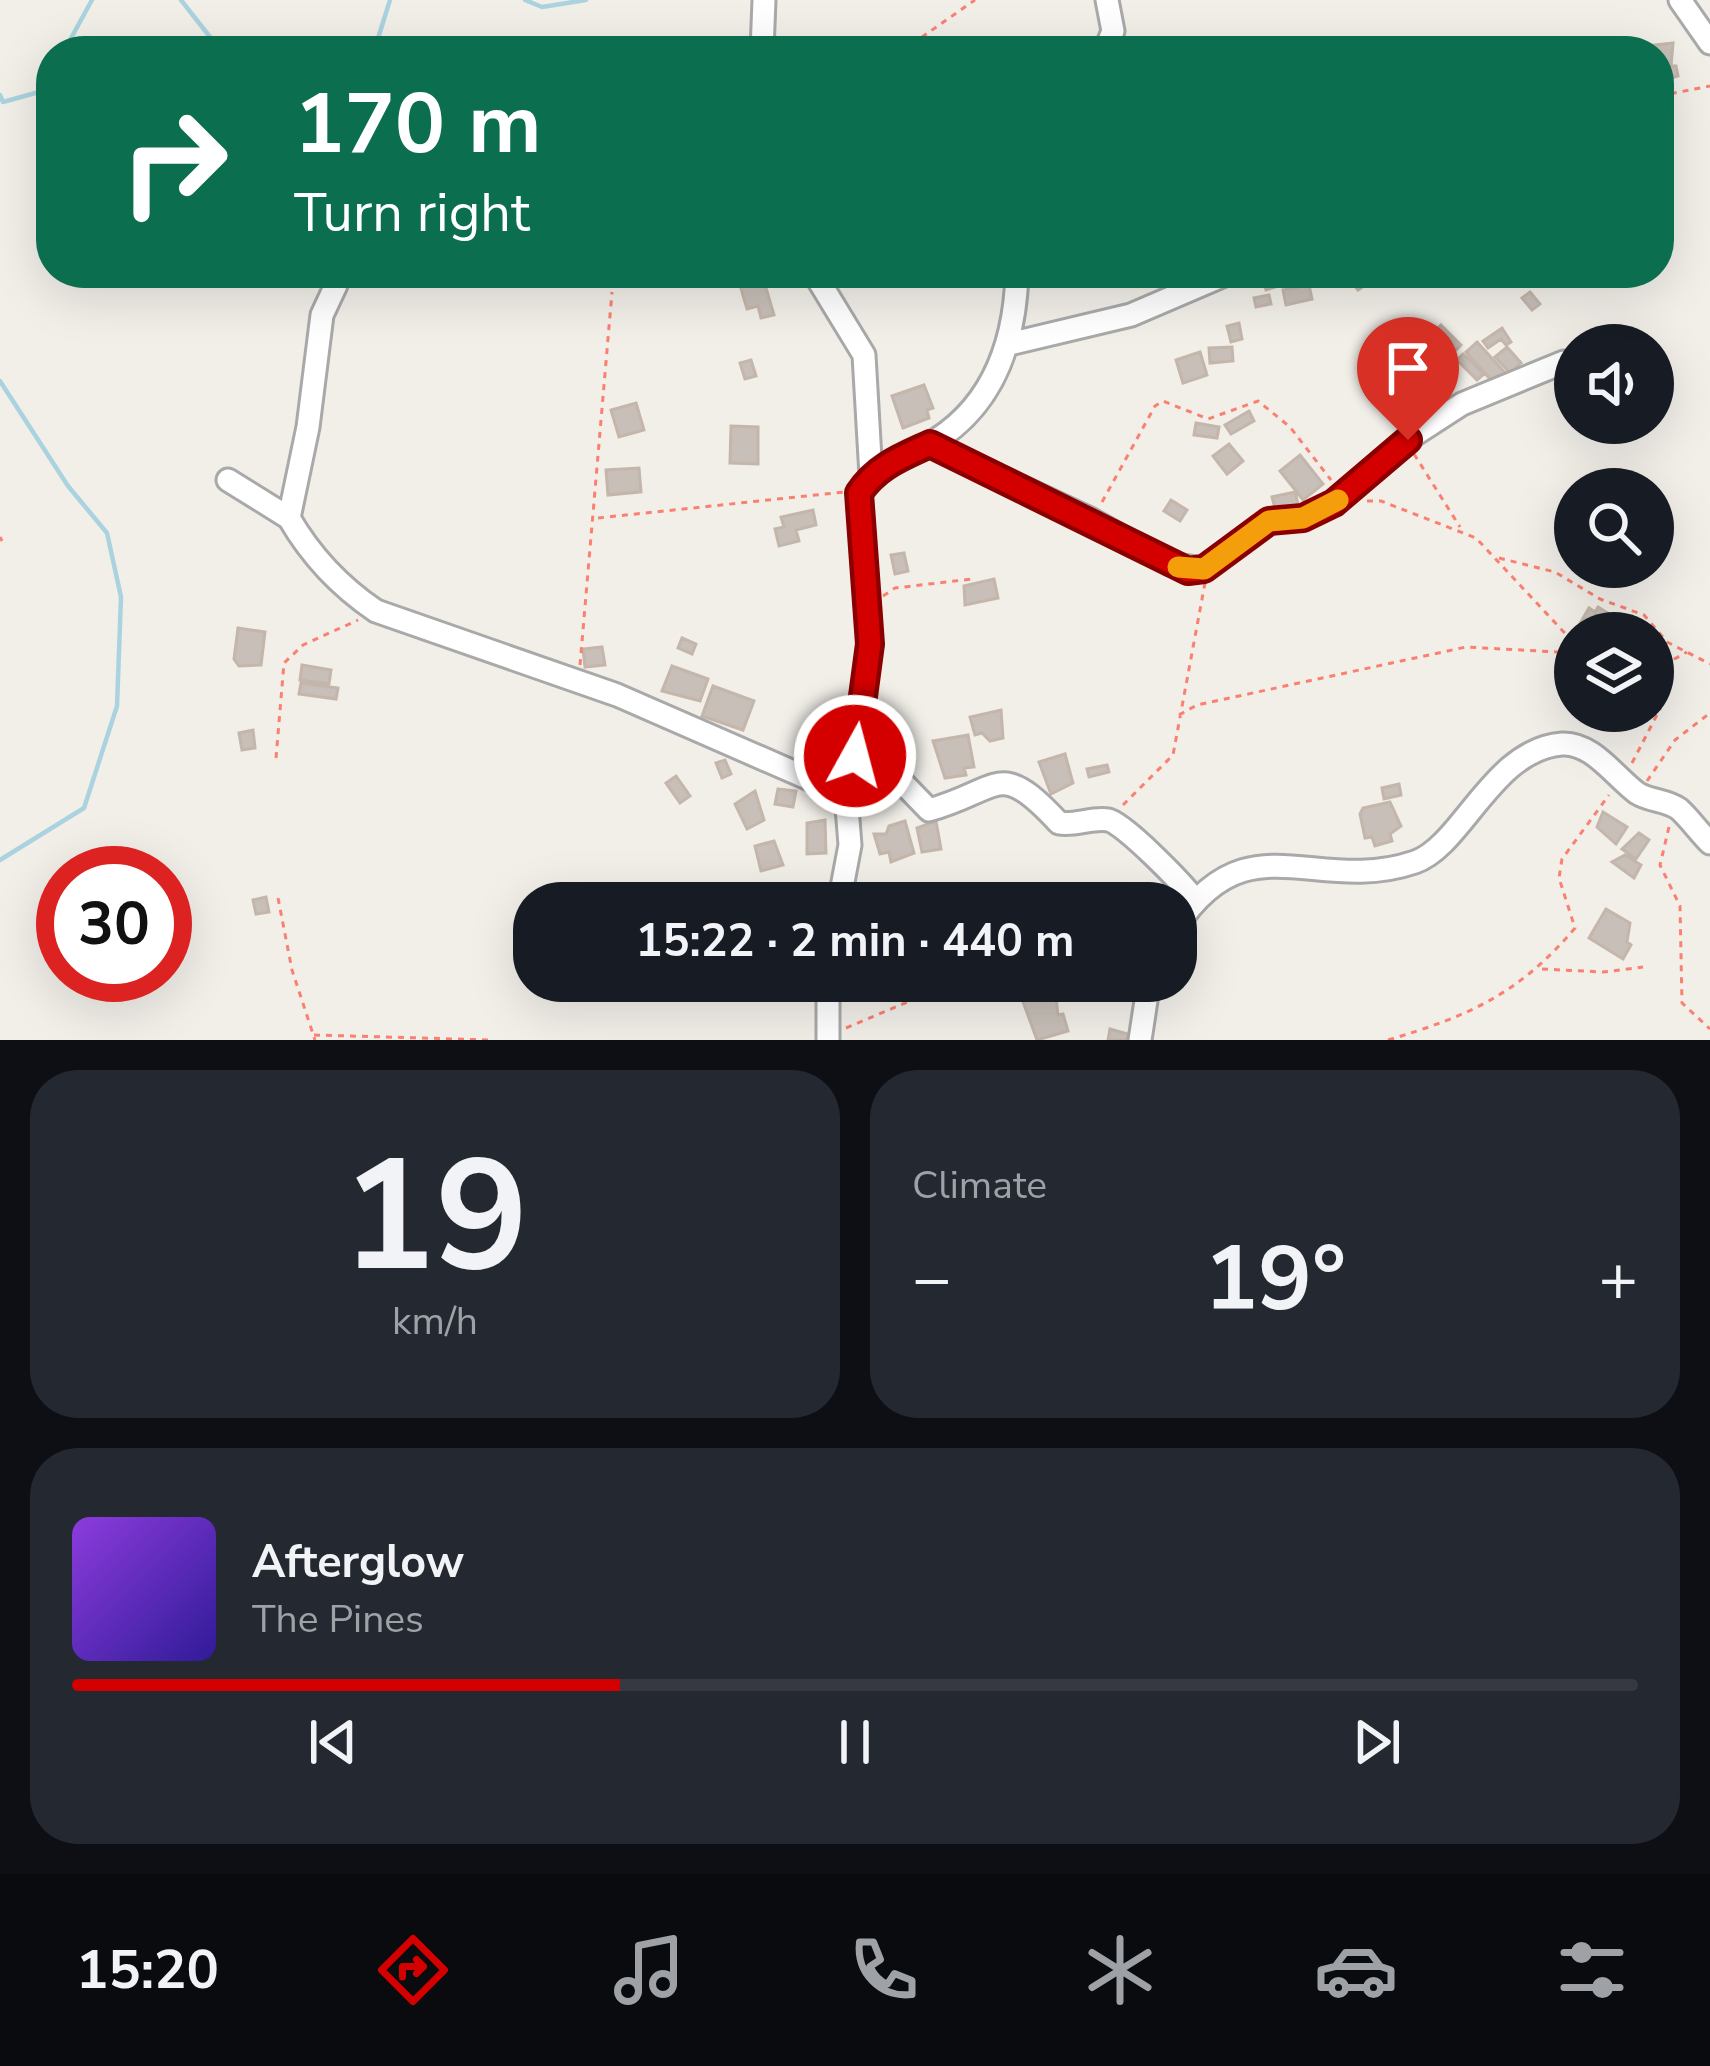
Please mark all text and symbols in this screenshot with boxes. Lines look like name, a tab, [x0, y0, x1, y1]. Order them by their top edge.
text: 170 m	[294, 67, 542, 182]
icon: right	[96, 84, 252, 240]
text: Turn right	[294, 176, 530, 250]
pin	[1357, 317, 1459, 440]
map controls	[1554, 324, 1674, 732]
button: sound	[1554, 324, 1674, 444]
icon: arrive	[1375, 335, 1441, 401]
button: search	[1554, 468, 1674, 588]
button: layers	[1554, 612, 1674, 732]
position arrow	[792, 693, 918, 819]
speed limit sign: 30	[36, 846, 192, 1002]
text: 15:22 · 2 min · 440 m	[635, 911, 1075, 972]
text: 19	[341, 1110, 529, 1323]
text: Climate	[912, 1159, 1047, 1212]
text: 19°	[1204, 1218, 1346, 1341]
text: −	[912, 1234, 952, 1324]
text: +	[1598, 1234, 1638, 1324]
text: km/h	[392, 1295, 478, 1348]
text: Afterglow	[252, 1532, 464, 1593]
text: The Pines	[252, 1593, 424, 1646]
icon: previous	[300, 1709, 366, 1775]
icon: pause	[822, 1709, 888, 1775]
icon: next	[1344, 1709, 1410, 1775]
icon: directions	[371, 1928, 455, 2012]
icon: music	[607, 1928, 691, 2012]
icon: phone	[842, 1928, 926, 2012]
icon: climate	[1078, 1928, 1162, 2012]
icon: car	[1314, 1928, 1398, 2012]
icon: filters	[1550, 1928, 1634, 2012]
text: 15:20	[76, 1933, 219, 2007]

